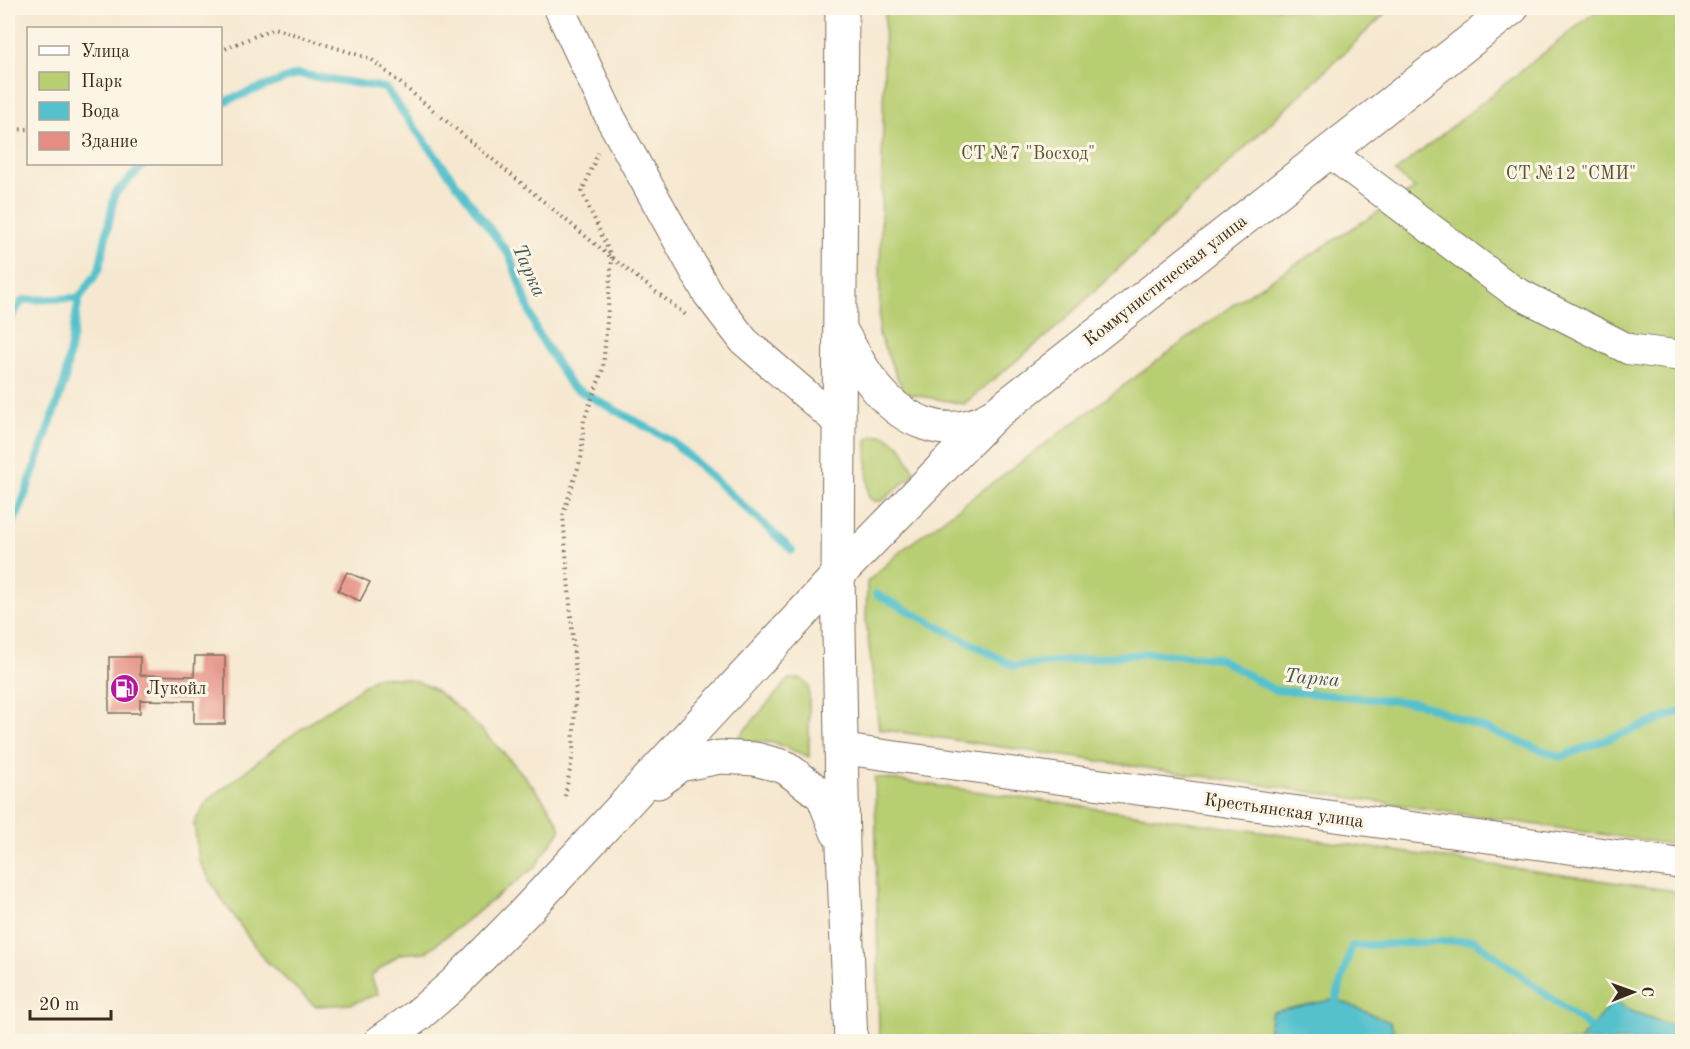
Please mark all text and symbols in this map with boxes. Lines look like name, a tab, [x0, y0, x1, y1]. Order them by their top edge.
legend	[27, 27, 222, 165]
text: Улица	[81, 43, 130, 61]
text: Парк	[81, 73, 122, 91]
text: Вода	[81, 103, 120, 121]
text: Здание	[81, 133, 138, 151]
park label: СТ №7 "Восход"	[961, 145, 1095, 163]
park label: СТ №12 "СМИ"	[1506, 165, 1636, 183]
street label: Коммунистическая улица	[1081, 212, 1251, 350]
water label: Тарка	[508, 241, 549, 301]
water label: Тарка	[1283, 667, 1341, 691]
fuel station icon: Лукойл	[109, 672, 141, 704]
place label: Лукойл	[146, 680, 206, 698]
street label: Крестьянская улица	[1203, 791, 1365, 831]
north arrow	[1603, 962, 1663, 1022]
scale bar	[30, 983, 111, 1021]
text: С	[1638, 986, 1654, 997]
text: 20 m	[39, 996, 79, 1014]

